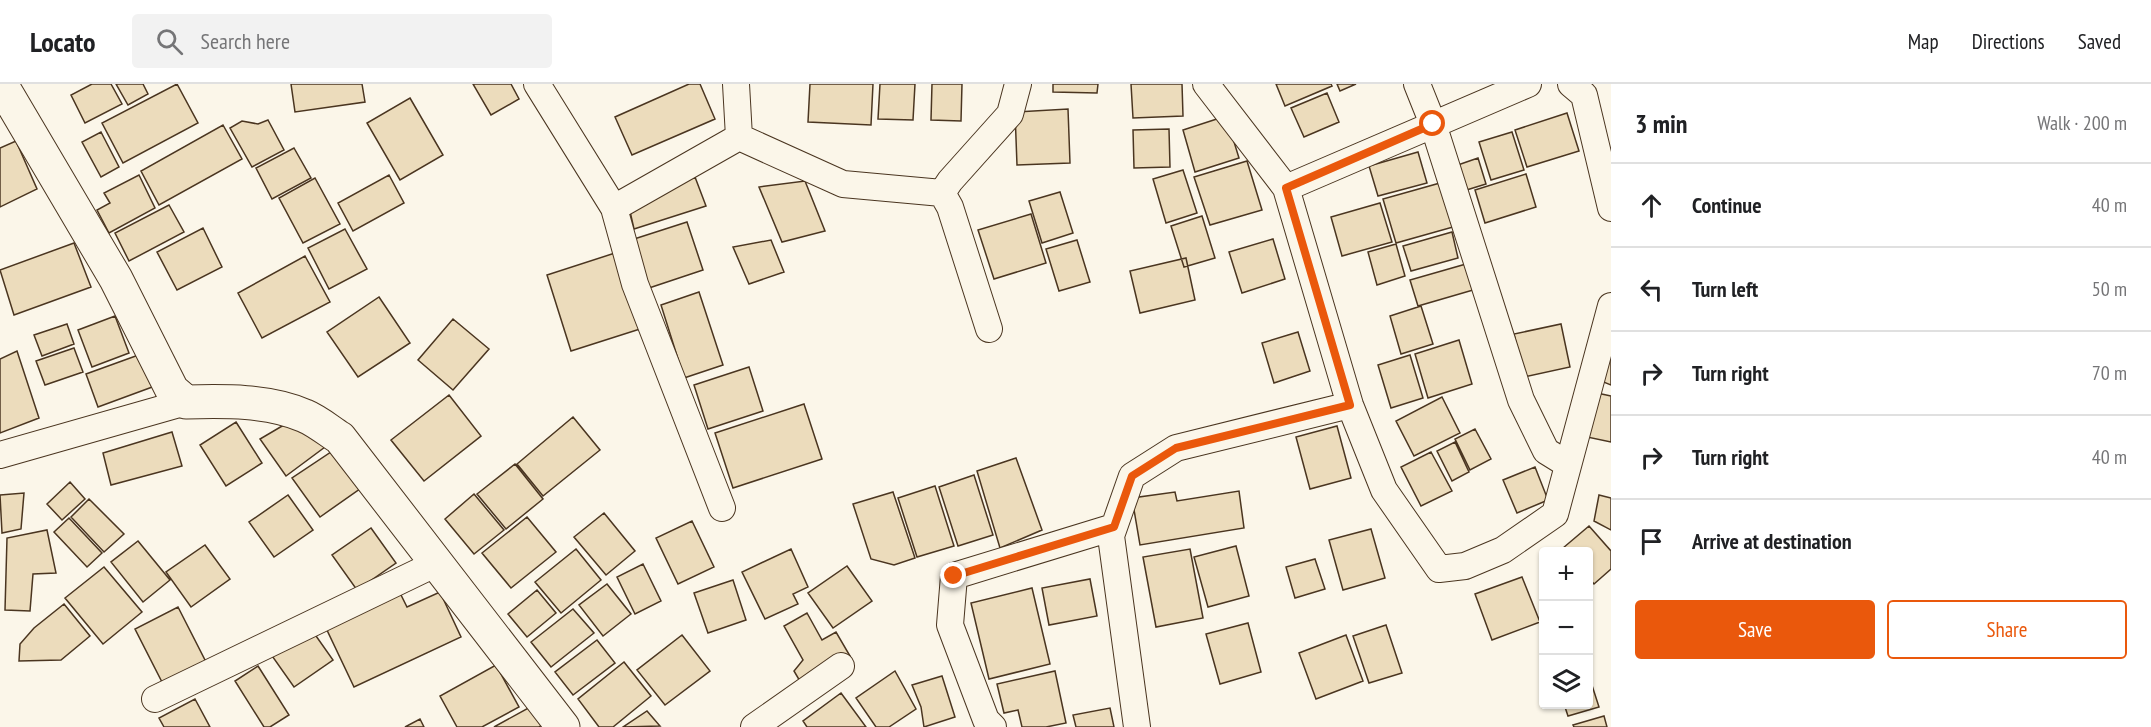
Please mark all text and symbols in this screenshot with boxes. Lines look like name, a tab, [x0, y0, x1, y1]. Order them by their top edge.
search box	[132, 14, 552, 68]
text: Locato	[30, 23, 96, 60]
icon: search	[153, 25, 186, 58]
text: Search here	[201, 27, 290, 55]
text: Map	[1908, 28, 1939, 55]
text: Directions	[1972, 28, 2045, 55]
text: Saved	[2078, 28, 2121, 55]
text: 3 min	[1635, 107, 1688, 140]
route start	[1419, 110, 1445, 136]
text: Walk · 200 m	[2037, 110, 2127, 136]
icon: ahead	[1635, 189, 1668, 222]
text: Continue	[1692, 191, 1762, 219]
text: 40 m	[2092, 192, 2127, 218]
icon: left	[1635, 273, 1668, 306]
text: Turn left	[1692, 275, 1758, 303]
text: 50 m	[2092, 276, 2127, 302]
icon: right	[1635, 357, 1668, 390]
text: Turn right	[1692, 359, 1769, 387]
text: 70 m	[2092, 360, 2127, 386]
icon: right	[1635, 441, 1668, 474]
text: Turn right	[1692, 443, 1769, 471]
text: 40 m	[2092, 444, 2127, 470]
icon: arrive	[1635, 525, 1668, 558]
text: Arrive at destination	[1692, 527, 1852, 555]
map controls	[1539, 547, 1593, 709]
button: +	[1539, 547, 1593, 601]
route end	[940, 562, 966, 588]
button: Save	[1635, 600, 1875, 659]
button: Share	[1887, 600, 2127, 659]
button: −	[1539, 601, 1593, 655]
button: layers	[1539, 655, 1593, 709]

